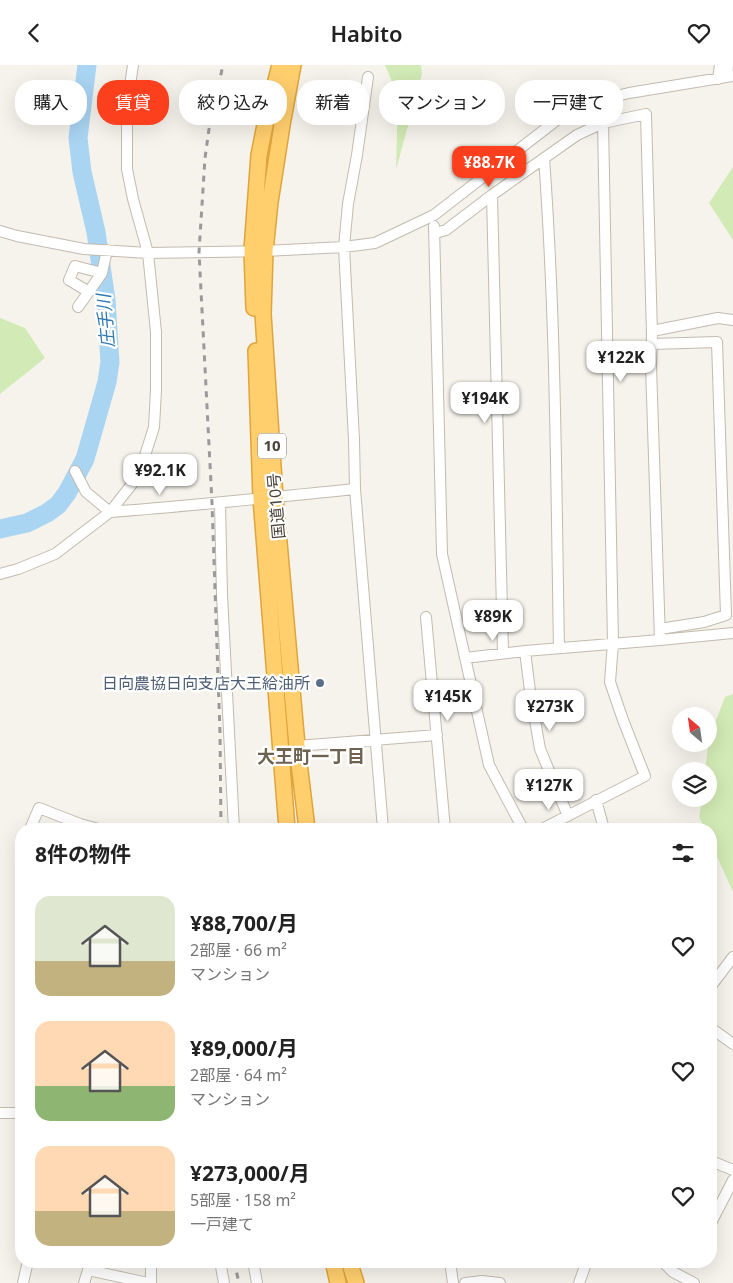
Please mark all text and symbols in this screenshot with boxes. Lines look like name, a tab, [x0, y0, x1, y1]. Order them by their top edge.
text: Habito	[330, 18, 403, 48]
icon: back	[20, 19, 48, 47]
icon: heart	[685, 19, 713, 47]
chip: 購入	[15, 80, 87, 125]
chip: 賃貸	[97, 80, 169, 125]
chip: 絞り込み	[179, 80, 287, 125]
chip: 新着	[297, 80, 369, 125]
chip: マンション	[379, 80, 505, 125]
chip: 一戸建て	[515, 80, 623, 125]
pin: ¥88.7K	[448, 145, 530, 188]
text: ¥88.7K	[463, 151, 515, 173]
water label: 庄手川	[91, 291, 119, 349]
pin: ¥122K	[586, 341, 656, 383]
text: ¥122K	[597, 346, 645, 368]
pin: ¥194K	[450, 381, 520, 424]
text: ¥194K	[461, 387, 509, 409]
road number: 10	[258, 433, 286, 459]
pin: ¥92.1K	[119, 453, 201, 496]
text: ¥92.1K	[134, 459, 186, 481]
street label: 国道10号	[262, 472, 290, 540]
pin: ¥89K	[463, 599, 523, 642]
text: ¥89K	[474, 605, 512, 627]
place label: 日向農協日向支店大王給油所	[102, 672, 310, 694]
marker: 日向農協日向支店大王給油所	[314, 677, 326, 689]
pin: ¥145K	[413, 679, 483, 722]
text: ¥145K	[424, 685, 472, 707]
pin: ¥273K	[515, 689, 585, 732]
text: ¥273K	[526, 695, 574, 717]
north arrow	[672, 707, 718, 753]
map controls	[672, 707, 717, 807]
district label: 大王町一丁目	[257, 744, 365, 768]
button: layers	[672, 762, 717, 807]
pin: ¥127K	[514, 769, 584, 811]
text: ¥127K	[525, 774, 573, 796]
icon: filters	[669, 839, 697, 867]
text: 8件の物件	[35, 840, 131, 868]
text: ¥88,700/月	[190, 909, 298, 937]
icon: home	[75, 916, 135, 976]
icon: heart	[669, 932, 697, 960]
text: 2部屋 · 66 m²	[190, 939, 287, 961]
text: マンション	[190, 963, 270, 985]
text: ¥89,000/月	[190, 1034, 298, 1062]
icon: home	[75, 1041, 135, 1101]
icon: heart	[669, 1057, 697, 1085]
text: 2部屋 · 64 m²	[190, 1064, 287, 1086]
text: マンション	[190, 1088, 270, 1110]
text: ¥273,000/月	[190, 1159, 310, 1187]
icon: home	[75, 1166, 135, 1226]
icon: heart	[669, 1182, 697, 1210]
text: 5部屋 · 158 m²	[190, 1189, 296, 1211]
text: 一戸建て	[190, 1213, 254, 1235]

